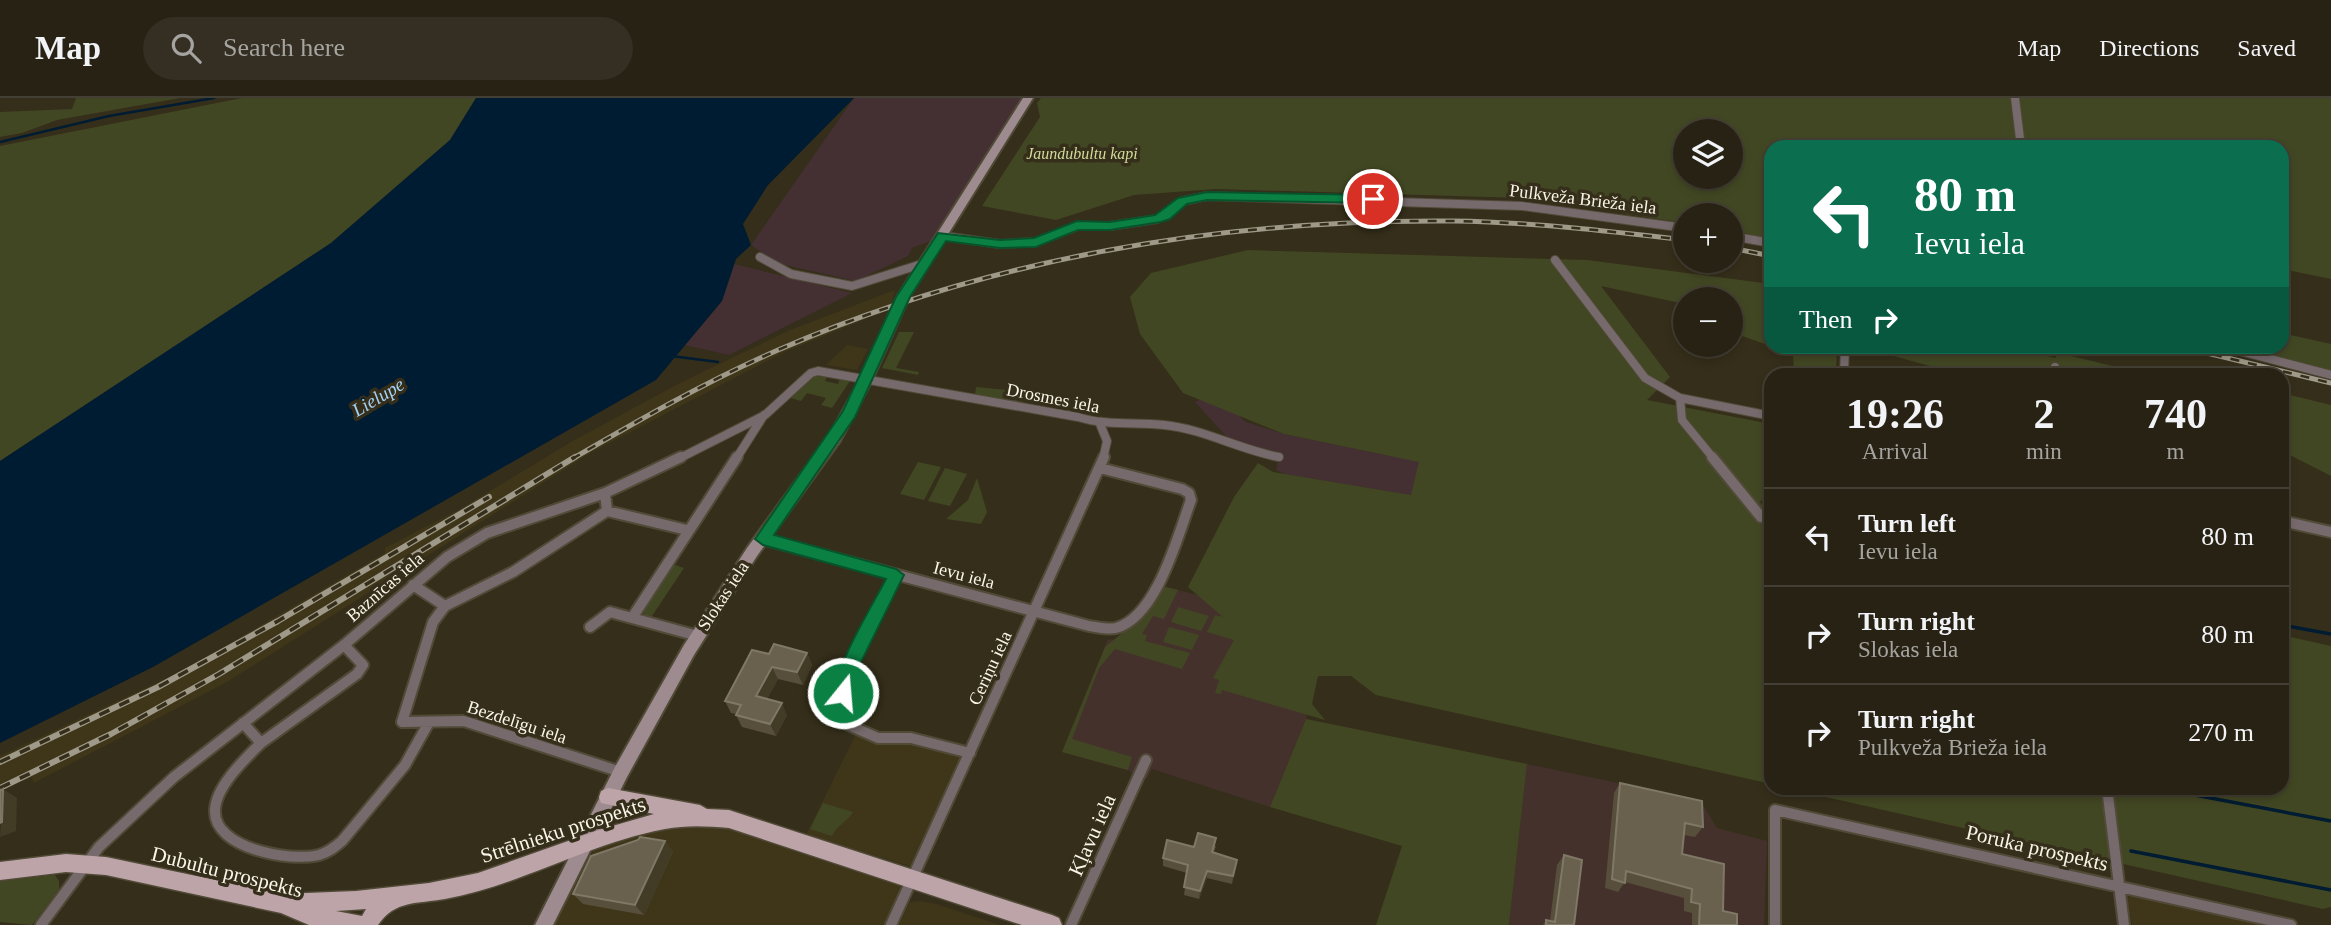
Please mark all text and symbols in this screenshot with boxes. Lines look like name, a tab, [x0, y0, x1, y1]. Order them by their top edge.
search box	[143, 17, 633, 80]
icon: search	[167, 29, 205, 67]
text: Map	[35, 30, 101, 66]
text: Search here	[223, 33, 345, 62]
text: Map	[2017, 35, 2061, 61]
text: Directions	[2099, 35, 2199, 61]
text: Saved	[2237, 35, 2296, 61]
map controls	[1673, 119, 1743, 357]
button: layers	[1673, 119, 1743, 189]
park label: Jaundubultu kapi	[1026, 145, 1138, 163]
text: 80 m	[1914, 167, 2016, 222]
icon: left	[1799, 168, 1890, 259]
pin	[1343, 169, 1403, 229]
icon: arrive	[1354, 180, 1392, 218]
street label: Pulkveža Brieža iela	[1508, 180, 1658, 218]
button: +	[1673, 203, 1743, 273]
text: Ievu iela	[1914, 225, 2025, 261]
button: −	[1673, 287, 1743, 357]
icon: right	[1866, 301, 1904, 339]
text: Then	[1799, 305, 1852, 334]
water label: Lielupe	[347, 373, 408, 421]
street label: Drosmes iela	[1005, 379, 1101, 417]
text: 19:26	[1846, 391, 1944, 437]
text: 2	[2033, 391, 2054, 437]
text: 740	[2144, 391, 2207, 437]
text: Arrival	[1862, 439, 1928, 464]
text: min	[2026, 439, 2062, 464]
text: m	[2166, 439, 2184, 464]
text: Turn left	[1858, 509, 1956, 538]
icon: left	[1799, 518, 1837, 556]
text: 80 m	[2201, 522, 2254, 551]
text: Ievu iela	[1858, 539, 1938, 564]
street label: Baznīcas iela	[342, 548, 428, 626]
street label: Ievu iela	[931, 557, 997, 593]
street label: Slokas iela	[693, 558, 753, 634]
text: Turn right	[1858, 607, 1975, 636]
icon: right	[1799, 616, 1837, 654]
text: 80 m	[2201, 620, 2254, 649]
street label: Ceriņu iela	[964, 628, 1016, 708]
text: Slokas iela	[1858, 637, 1958, 662]
position arrow	[806, 656, 880, 730]
street label: Bezdelīgu iela	[465, 697, 569, 747]
text: Turn right	[1858, 705, 1975, 734]
icon: right	[1799, 714, 1837, 752]
text: 270 m	[2188, 718, 2254, 747]
text: Pulkveža Brieža iela	[1858, 735, 2047, 760]
street label: Kļavu iela	[1063, 790, 1121, 880]
street label: Strēlnieku prospekts	[477, 792, 649, 868]
street label: Poruka prospekts	[1964, 820, 2110, 876]
street label: Dubultu prospekts	[149, 842, 305, 902]

